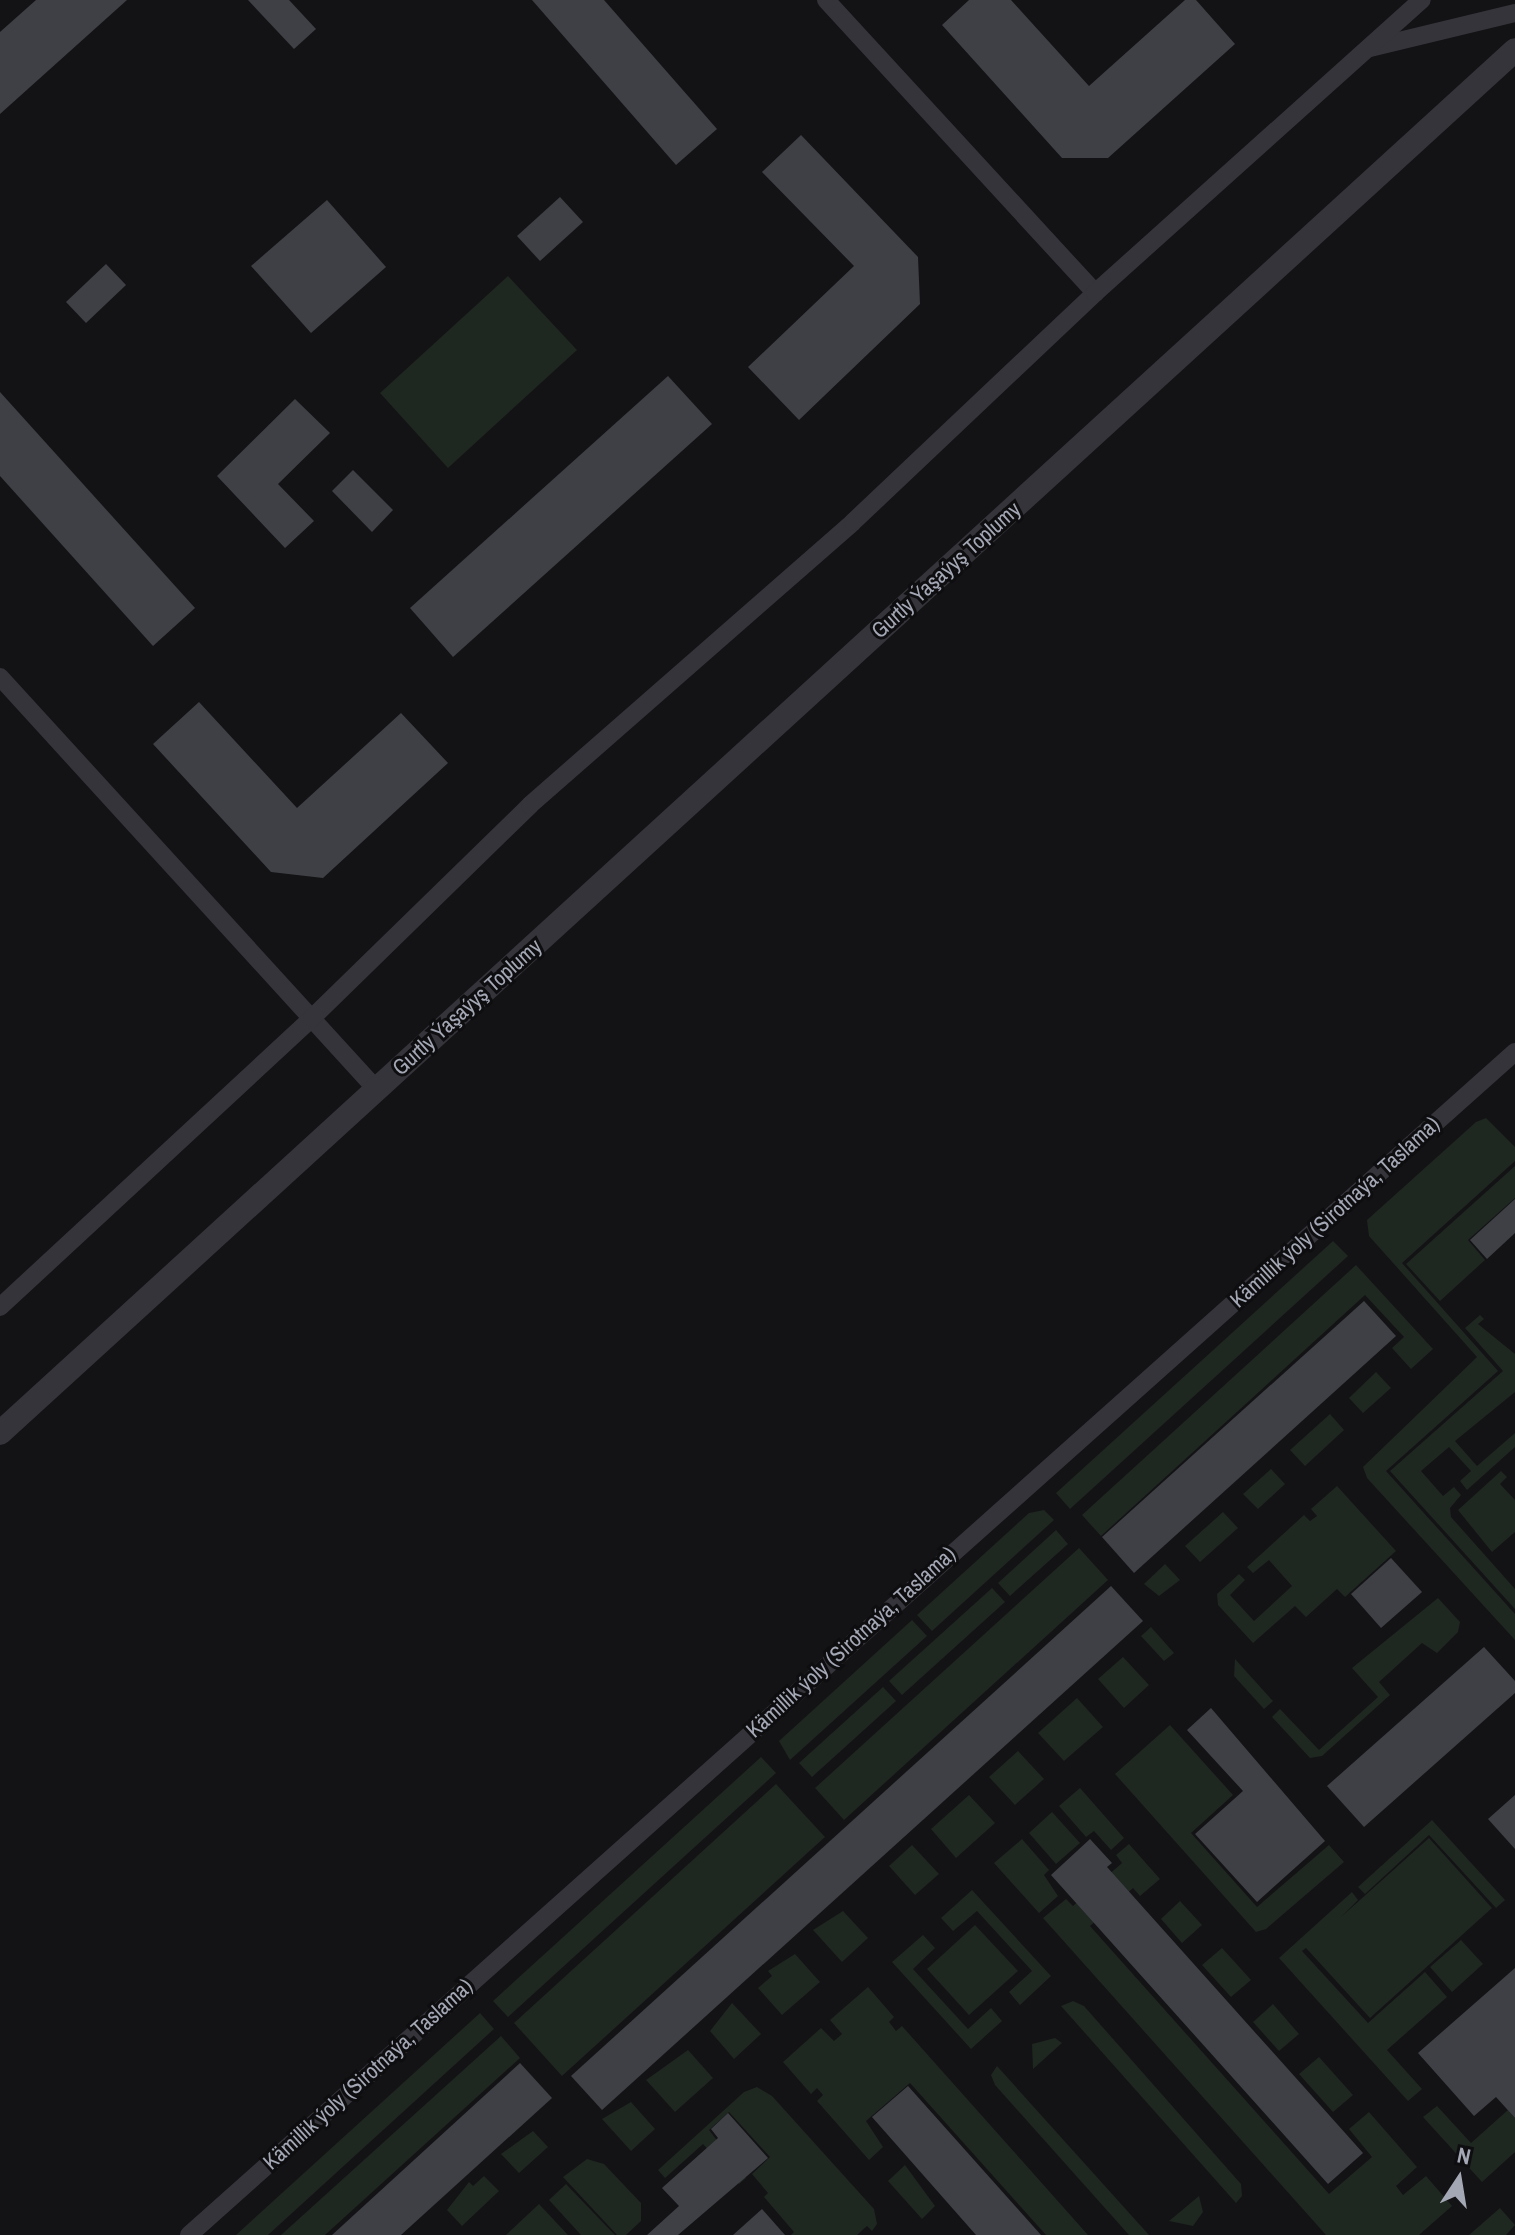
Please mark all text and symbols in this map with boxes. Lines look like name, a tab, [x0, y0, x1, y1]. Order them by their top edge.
street label: Gurtly Ýaşaýyş Toplumy	[866, 496, 1026, 644]
street label: Gurtly Ýaşaýyş Toplumy	[387, 933, 547, 1081]
street label: Kämillik ýoly (Sirotnaýa, Taslama)	[1225, 1111, 1445, 1313]
street label: Kämillik ýoly (Sirotnaýa, Taslama)	[741, 1541, 961, 1743]
street label: Kämillik ýoly (Sirotnaýa, Taslama)	[258, 1973, 478, 2175]
north arrow	[1419, 2139, 1499, 2219]
text: N	[1454, 2139, 1473, 2172]

